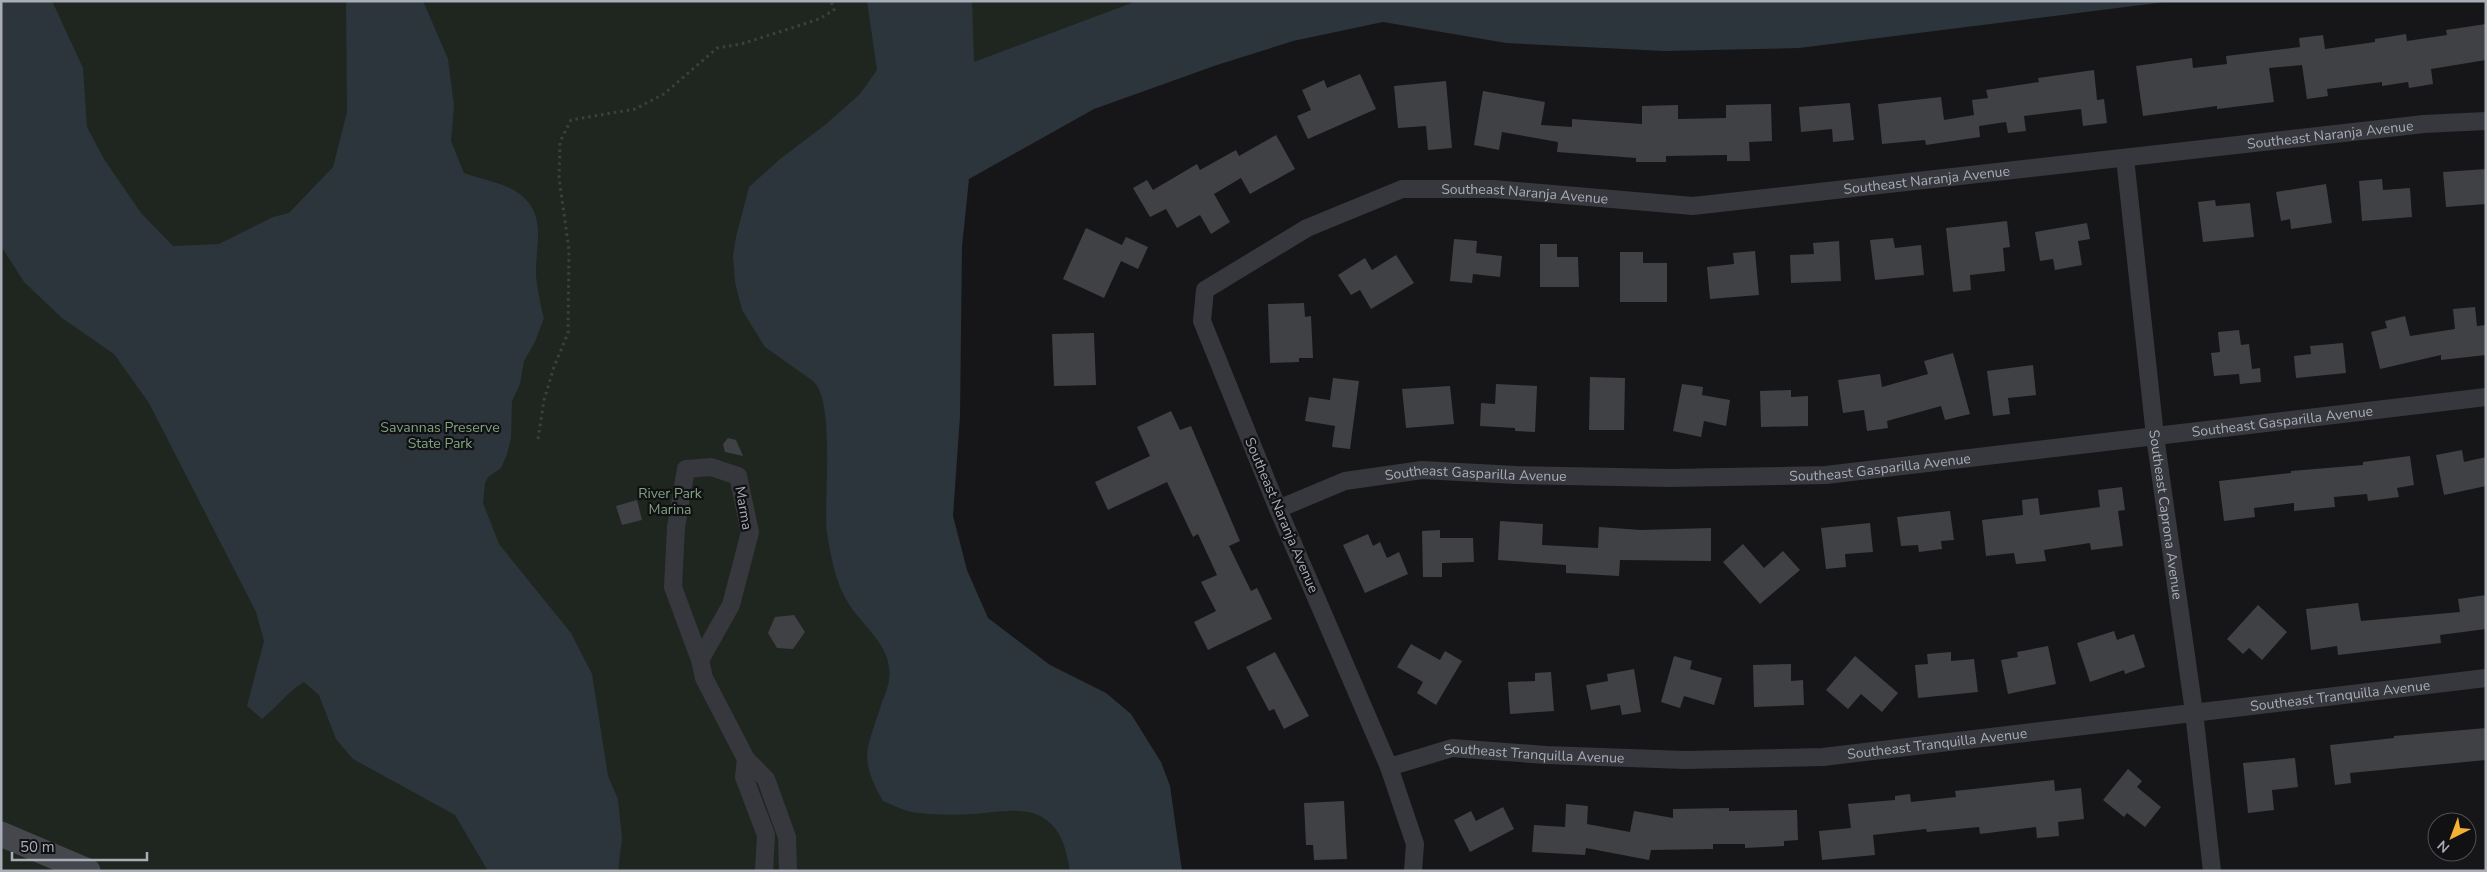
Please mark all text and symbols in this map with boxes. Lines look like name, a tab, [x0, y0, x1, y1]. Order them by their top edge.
street label: Southeast Naranja Avenue	[2246, 116, 2414, 154]
street label: Southeast Naranja Avenue	[1842, 162, 2011, 199]
street label: Southeast Naranja Avenue	[1441, 180, 1609, 209]
street label: Southeast Gasparilla Avenue	[2191, 401, 2374, 442]
park label: Savannas Preserve State Park	[380, 418, 500, 453]
street label: Southeast Caprona Avenue	[2144, 429, 2187, 601]
street label: Southeast Naranja Avenue	[1240, 435, 1323, 596]
street label: Southeast Gasparilla Avenue	[1789, 449, 1972, 486]
street label: Southeast Gasparilla Avenue	[1384, 461, 1567, 486]
park label: River Park Marina	[638, 484, 703, 519]
street label: Marma	[730, 485, 757, 531]
street label: Southeast Tranquilla Avenue	[2249, 676, 2431, 716]
street label: Southeast Tranquilla Avenue	[1846, 724, 2028, 764]
street label: Southeast Tranquilla Avenue	[1441, 739, 1625, 768]
north arrow	[2427, 812, 2477, 862]
scale bar	[12, 830, 148, 862]
text: N	[2433, 836, 2454, 857]
text: 50 m	[20, 837, 55, 857]

